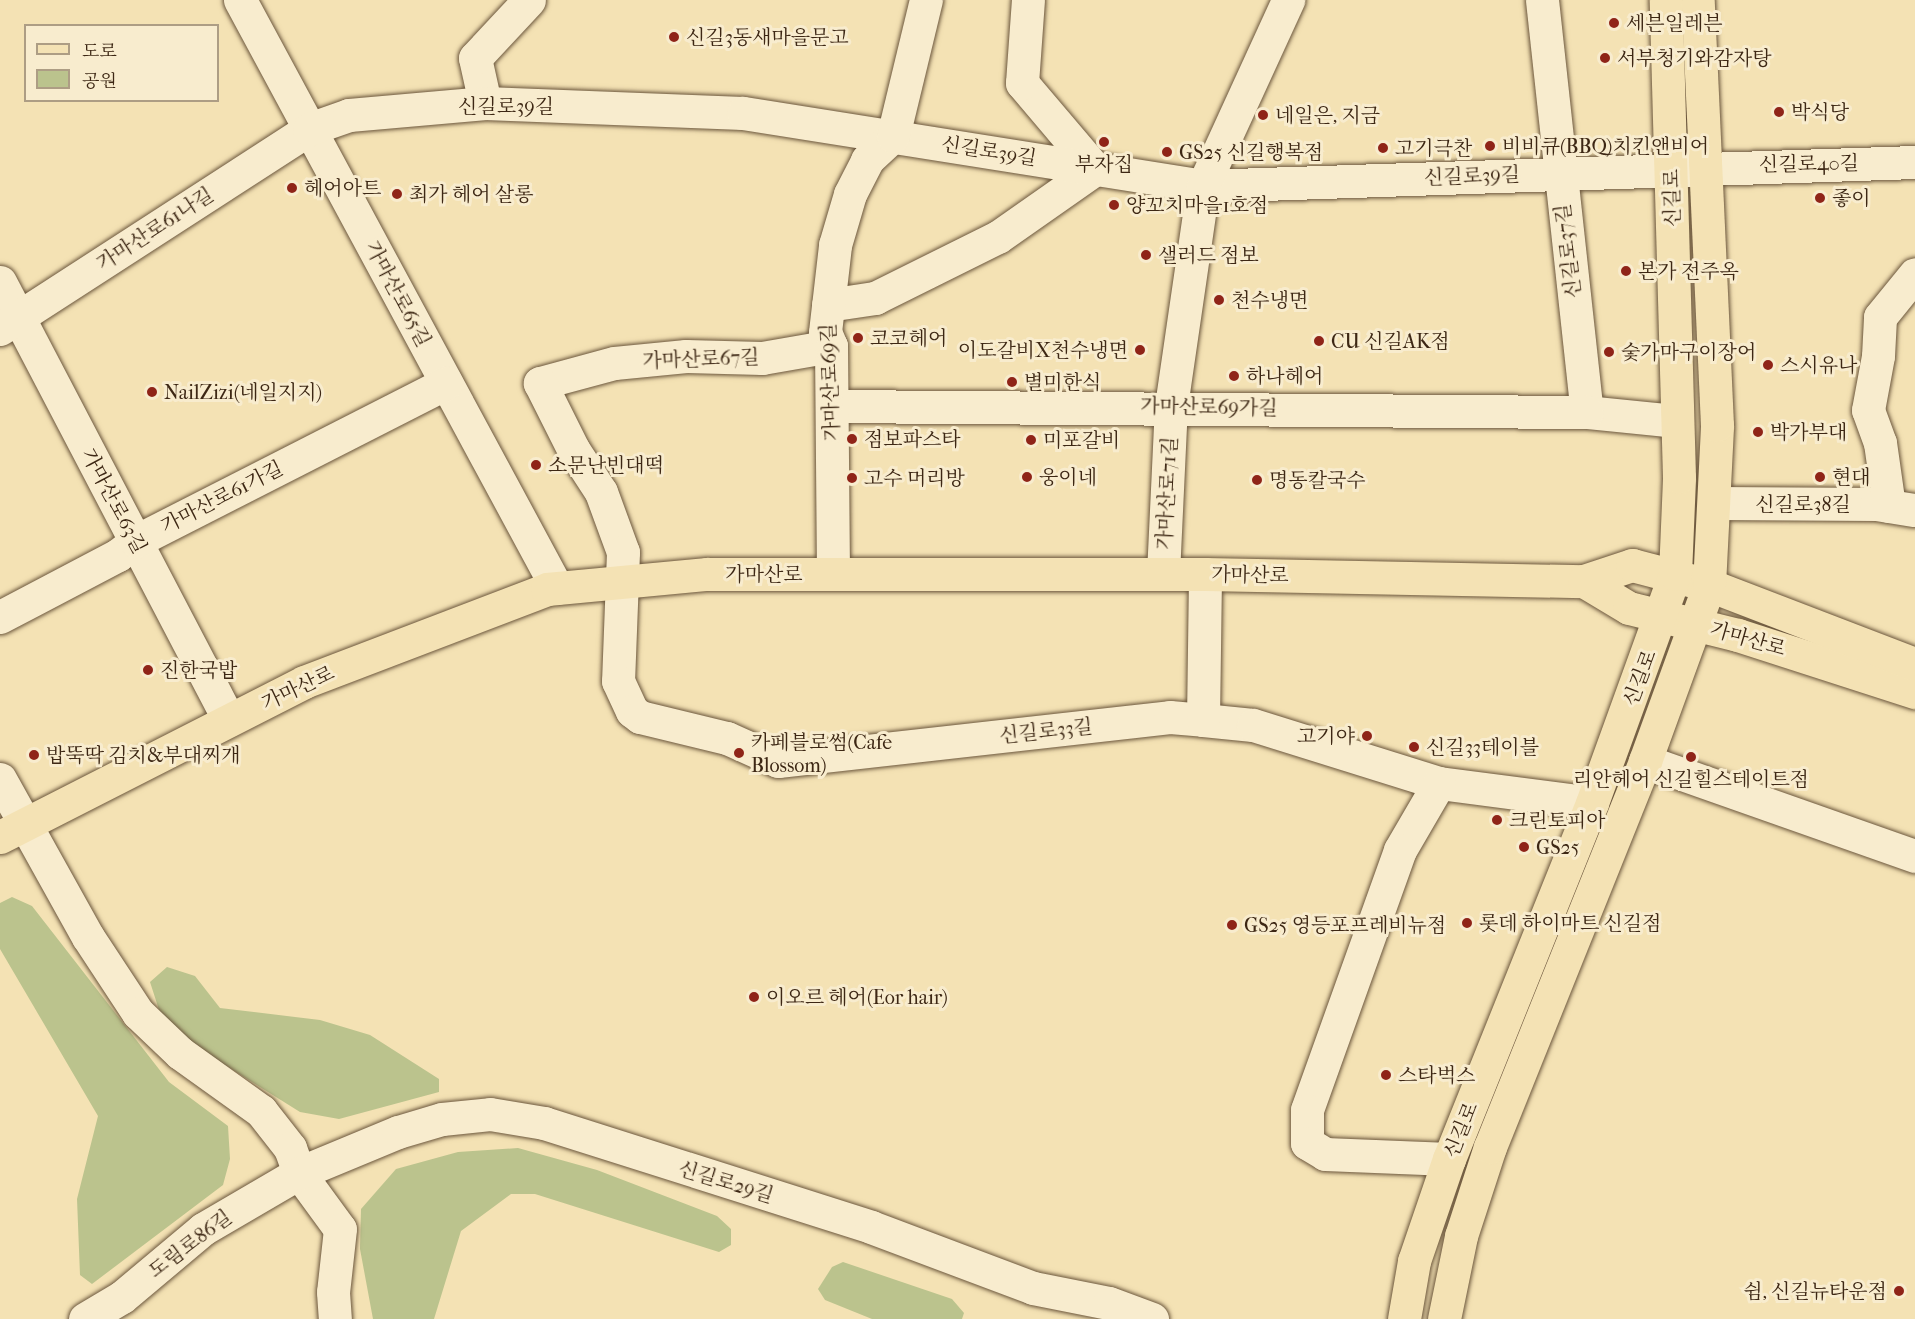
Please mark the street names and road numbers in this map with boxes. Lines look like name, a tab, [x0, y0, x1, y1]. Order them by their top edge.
street label: 신길로39길	[458, 94, 554, 118]
street label: 신길로39길	[940, 132, 1038, 170]
street label: 신길로40길	[1759, 151, 1859, 177]
street label: 신길로39길	[1424, 162, 1520, 190]
street label: 신길로	[1659, 169, 1685, 227]
street label: 가마산로61나길	[92, 183, 218, 275]
street label: 신길로37길	[1550, 202, 1586, 300]
street label: 가마산로65길	[360, 237, 436, 351]
street label: 가마산로69길	[816, 323, 844, 441]
street label: 가마산로67길	[642, 345, 760, 373]
street label: 가마산로69가길	[1140, 394, 1278, 420]
street label: 가마산로71길	[1152, 436, 1182, 550]
street label: 가마산로63길	[76, 444, 152, 558]
street label: 가마산로61가길	[157, 456, 287, 538]
street label: 신길로38길	[1755, 492, 1851, 516]
street label: 가마산로	[725, 562, 803, 586]
street label: 가마산로	[1211, 562, 1289, 588]
street label: 가마산로	[1708, 617, 1788, 661]
street label: 신길로	[1618, 647, 1662, 709]
street label: 가마산로	[258, 661, 338, 715]
street label: 신길로33길	[998, 714, 1094, 748]
street label: 신길로	[1439, 1099, 1483, 1161]
street label: 신길로29길	[676, 1156, 776, 1208]
street label: 도림로86길	[144, 1205, 236, 1283]

